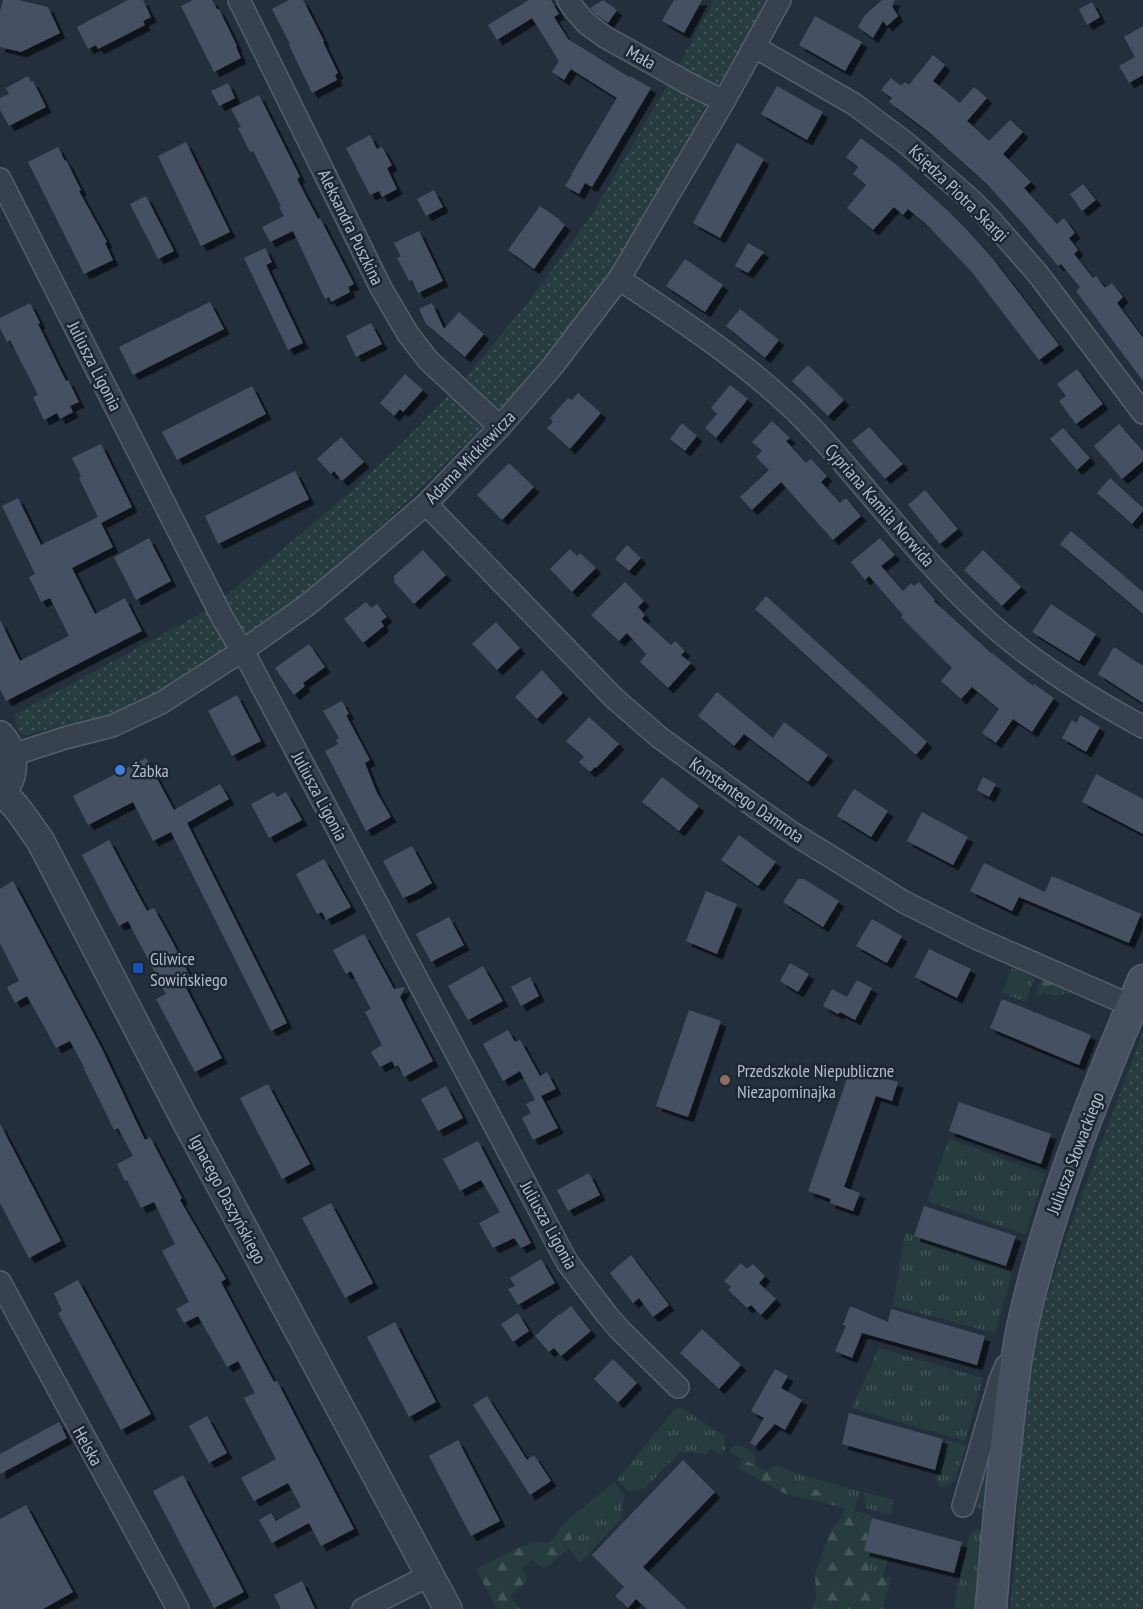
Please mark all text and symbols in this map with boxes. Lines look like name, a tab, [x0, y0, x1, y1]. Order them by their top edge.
street label: Mała	[622, 40, 660, 74]
street label: Księdza Piotra Skargi	[904, 139, 1014, 247]
street label: Aleksandra Puszkina	[313, 165, 389, 289]
street label: Juliusza Ligonia	[62, 316, 127, 415]
street label: Adama Mickiewicza	[420, 406, 520, 508]
street label: Cypriana Kamila Norwida	[820, 439, 940, 571]
street label: Juliusza Ligonia	[286, 747, 353, 844]
street label: Konstantego Damrota	[685, 752, 809, 848]
place label: Żabka	[132, 759, 169, 782]
marker: Żabka	[113, 763, 127, 777]
place label: Gliwice Sowińskiego	[150, 947, 228, 991]
marker: Gliwice Sowińskiego	[131, 961, 145, 975]
place label: Przedszkole Niepubliczne Niezapominajka	[737, 1059, 894, 1103]
marker: Przedszkole Niepubliczne Niezapominajka	[718, 1073, 732, 1087]
street label: Juliusza Słowackiego	[1041, 1088, 1109, 1218]
street label: Ignacego Daszyńskiego	[184, 1130, 272, 1268]
street label: Juliusza Ligonia	[515, 1176, 583, 1273]
street label: Helska	[68, 1422, 108, 1470]

